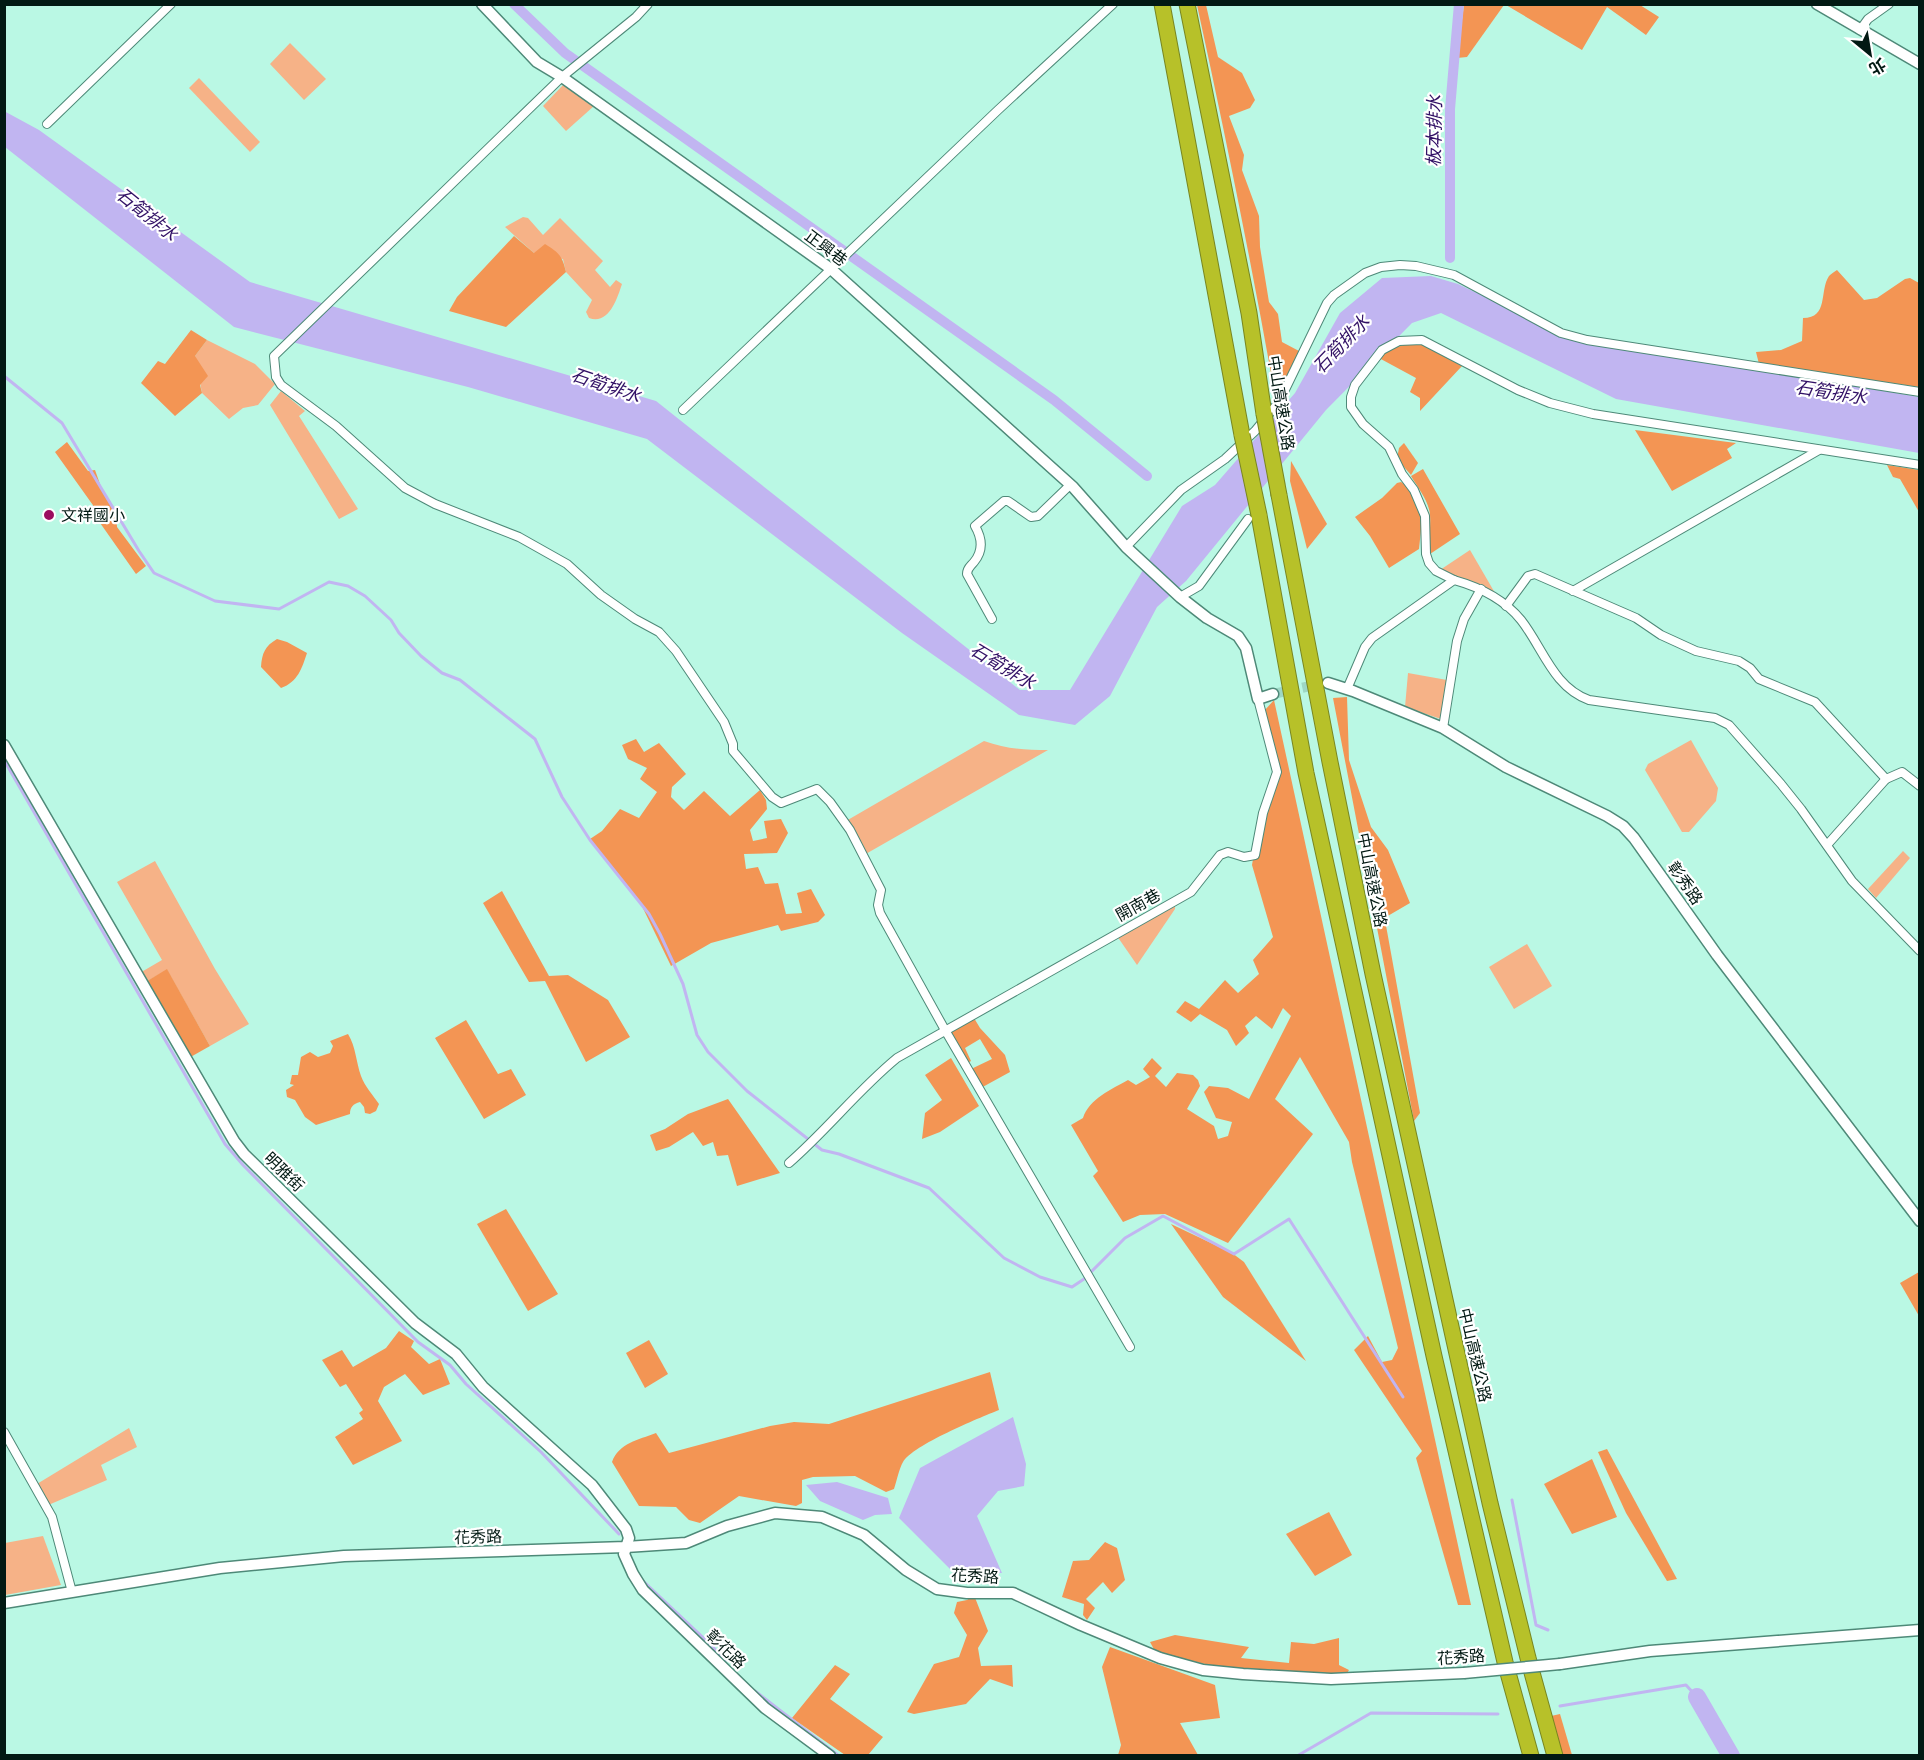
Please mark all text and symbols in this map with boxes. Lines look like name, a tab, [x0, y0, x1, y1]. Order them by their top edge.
north arrow	[1840, 24, 1900, 84]
text: 北	[1866, 54, 1889, 79]
water label: 板本排水	[1423, 94, 1445, 167]
water label: 石筍排水	[112, 183, 182, 245]
street label: 正興巷	[801, 226, 851, 270]
water label: 石筍排水	[1308, 310, 1374, 377]
street label: 中山高速公路	[1264, 354, 1298, 452]
water label: 石筍排水	[569, 363, 644, 407]
water label: 石筍排水	[1794, 376, 1869, 408]
place label: 文祥國小	[61, 506, 125, 525]
marker: 文祥國小	[42, 508, 56, 522]
water label: 石筍排水	[967, 638, 1040, 694]
street label: 中山高速公路	[1354, 831, 1390, 929]
street label: 彰秀路	[1663, 858, 1707, 908]
street label: 開南巷	[1112, 885, 1164, 925]
street label: 明雅街	[260, 1148, 308, 1196]
street label: 中山高速公路	[1455, 1306, 1495, 1404]
street label: 花秀路	[454, 1527, 502, 1547]
street label: 花秀路	[951, 1565, 999, 1587]
street label: 彰花路	[702, 1625, 750, 1673]
street label: 花秀路	[1436, 1646, 1486, 1668]

